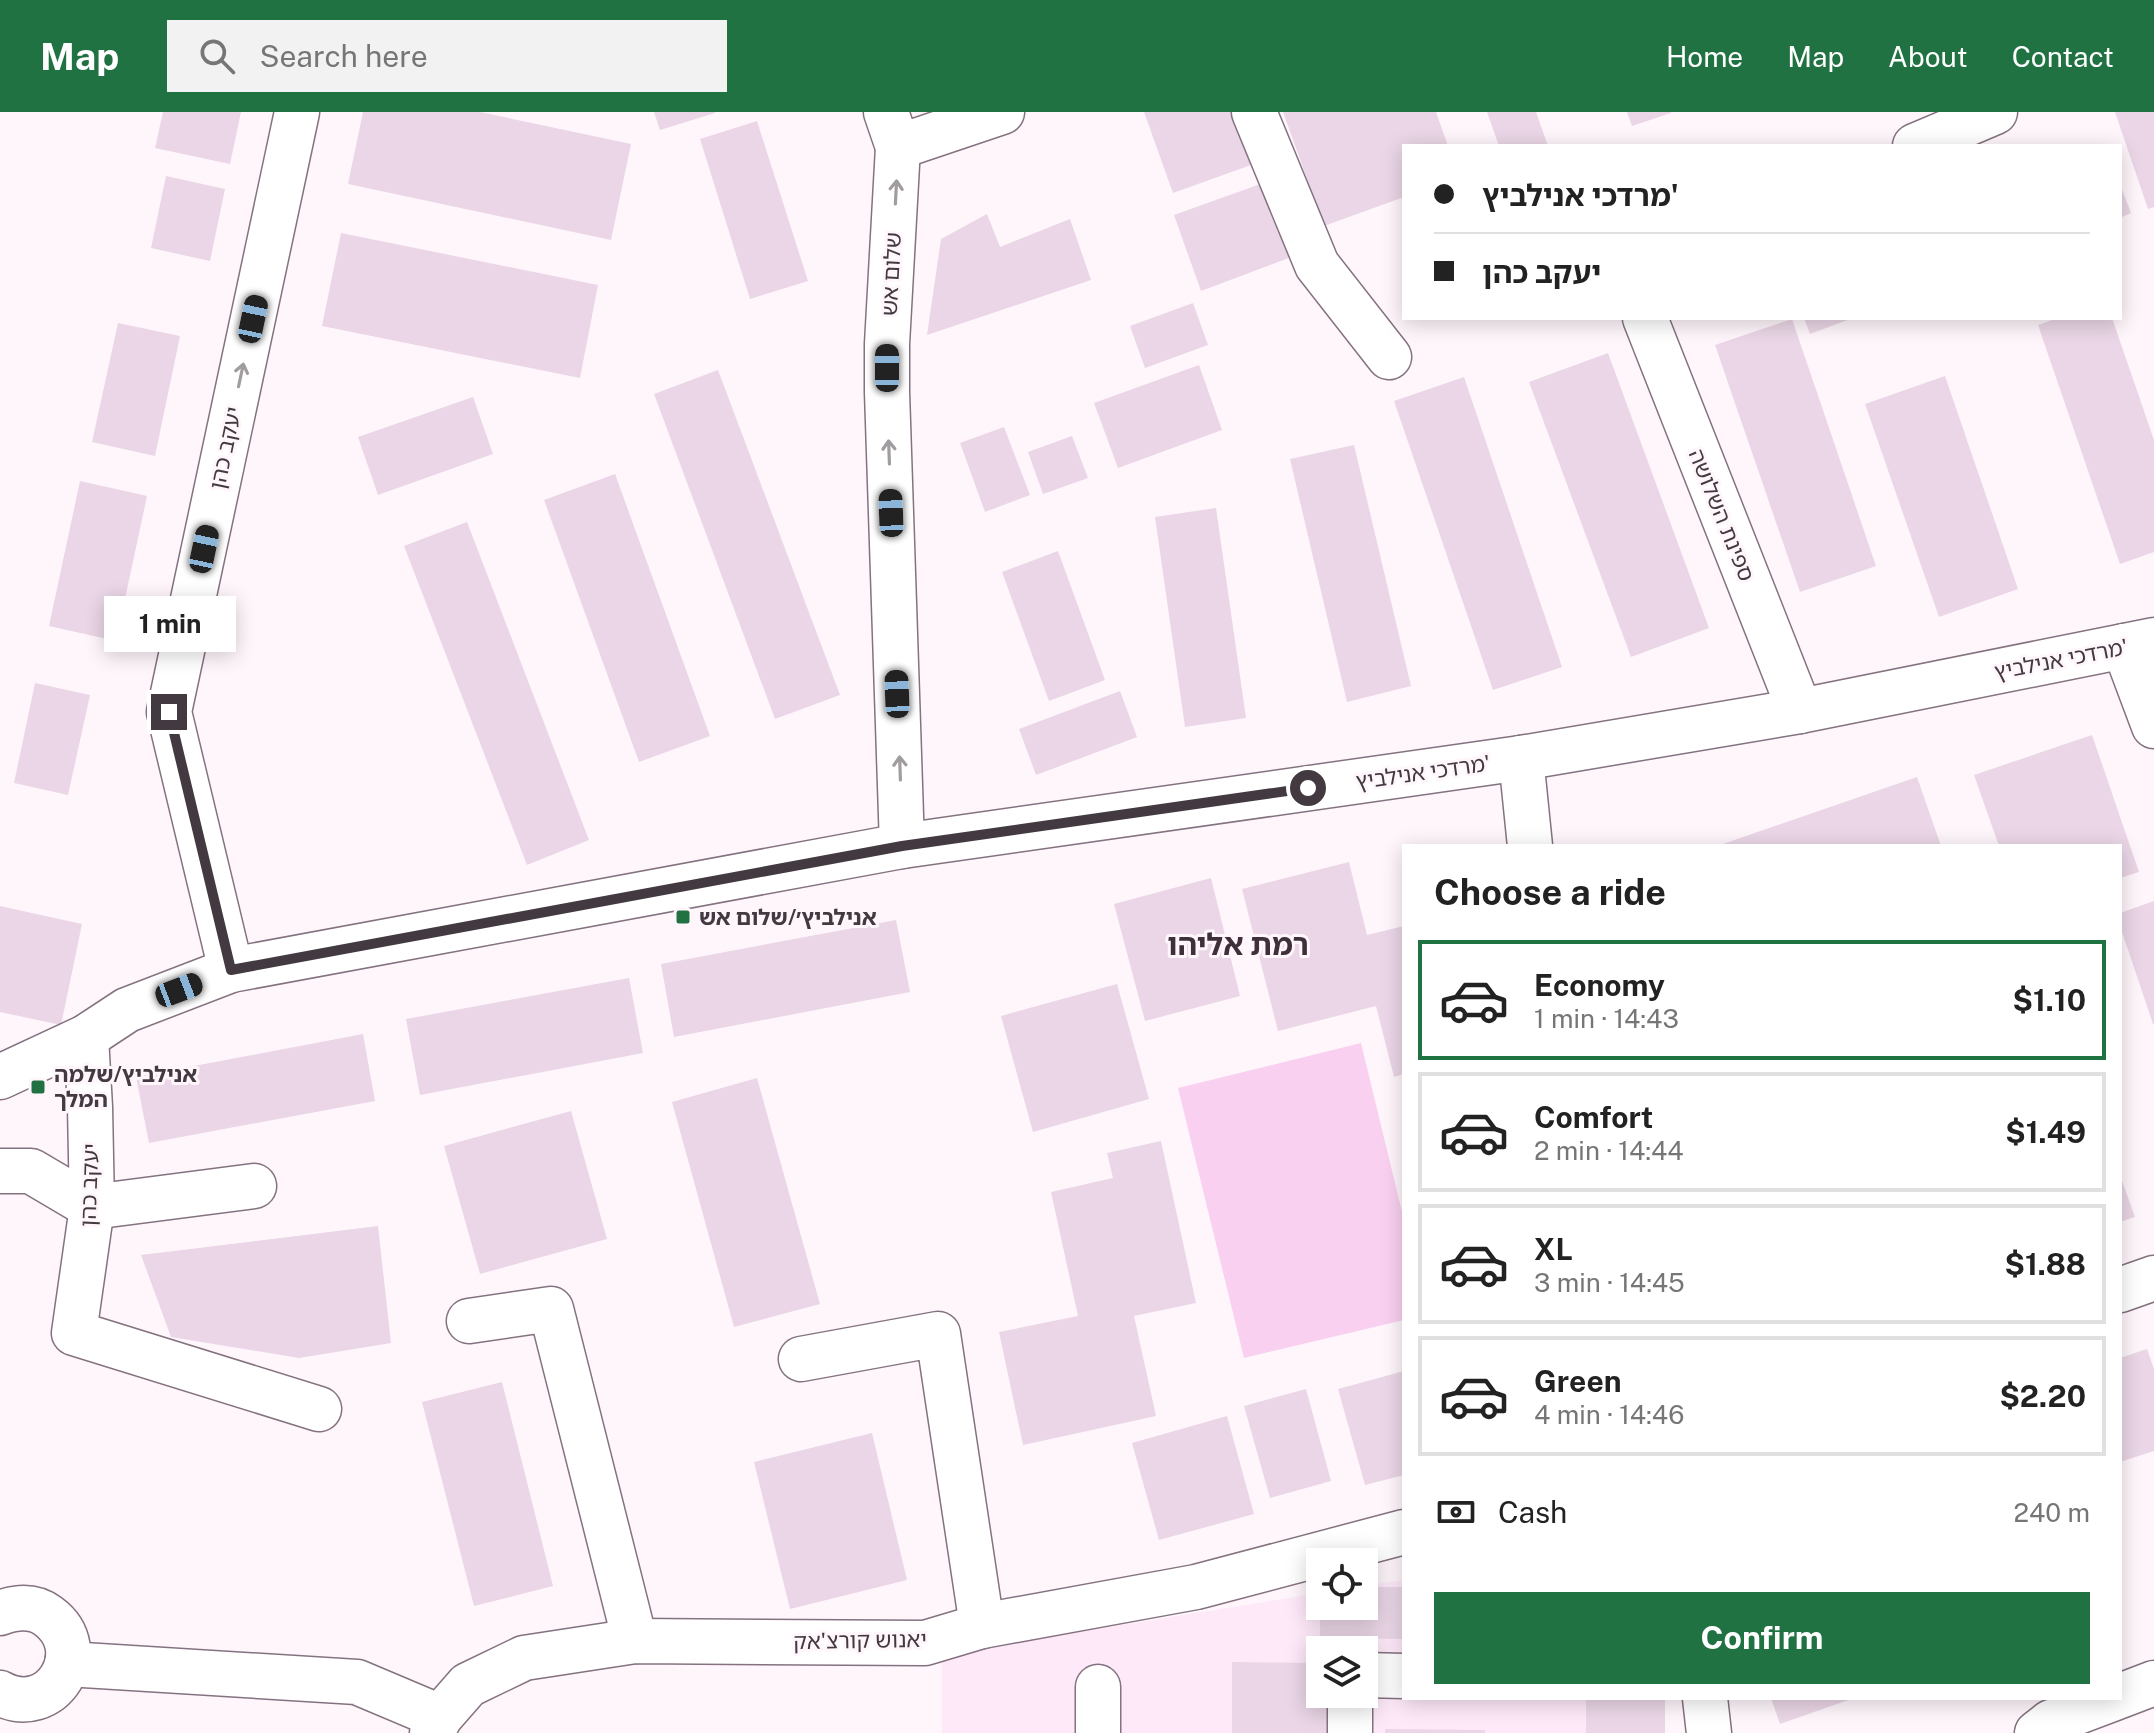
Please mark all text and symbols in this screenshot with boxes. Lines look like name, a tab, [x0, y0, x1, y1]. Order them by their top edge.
search box	[167, 20, 727, 92]
text: Map	[40, 34, 119, 79]
icon: search	[195, 34, 239, 78]
text: Search here	[259, 38, 428, 74]
text: Home	[1666, 40, 1743, 73]
text: Map	[1787, 40, 1844, 73]
text: About	[1888, 40, 1968, 73]
text: Contact	[2012, 40, 2114, 73]
text: מרדכי אנילביץ'	[1482, 177, 1679, 213]
one-way arrow	[889, 179, 904, 206]
street label: שלום אש	[876, 231, 906, 317]
text: יעקב כהן	[1482, 254, 1601, 290]
car	[236, 293, 270, 345]
car	[875, 344, 899, 392]
one-way arrow	[234, 362, 249, 388]
street label: יעקב כהן	[204, 404, 246, 492]
one-way arrow	[881, 439, 896, 466]
street label: ספינת השלושה	[1684, 445, 1760, 585]
car	[878, 489, 904, 537]
car	[187, 523, 221, 575]
callout: 1 min	[103, 596, 235, 652]
text: 1 min	[139, 608, 201, 639]
street label: מרדכי אנילביץ'	[1992, 633, 2130, 685]
car	[884, 670, 910, 718]
route end	[151, 694, 187, 730]
street label: מרדכי אנילביץ'	[1354, 750, 1492, 794]
one-way arrow	[892, 755, 907, 782]
route start	[1290, 770, 1326, 806]
text: Choose a ride	[1434, 871, 1666, 913]
place label: אנילביץ׳/שלום אש	[699, 904, 877, 930]
marker: אנילביץ׳/שלום אש	[674, 908, 692, 926]
district label: רמת אליהו	[1167, 926, 1309, 962]
icon: car	[1438, 964, 1510, 1036]
text: Economy	[1534, 967, 1665, 1003]
car	[152, 970, 206, 1010]
text: $1.10	[2012, 982, 2086, 1018]
text: 1 min · 14:43	[1534, 1003, 1679, 1034]
place label: אנילביץ/שלמה המלך	[54, 1061, 197, 1112]
marker: אנילביץ/שלמה המלך	[29, 1078, 47, 1096]
icon: car	[1438, 1096, 1510, 1168]
text: Comfort	[1534, 1099, 1653, 1135]
text: $1.49	[2005, 1114, 2086, 1150]
text: 2 min · 14:44	[1534, 1135, 1684, 1166]
street label: יעקב כהן	[75, 1143, 103, 1227]
icon: car	[1438, 1228, 1510, 1300]
text: XL	[1534, 1231, 1573, 1267]
text: $1.88	[2004, 1246, 2086, 1282]
text: 3 min · 14:45	[1534, 1267, 1685, 1298]
icon: car	[1438, 1360, 1510, 1432]
text: Green	[1534, 1363, 1621, 1399]
text: $2.20	[1999, 1378, 2086, 1414]
text: 4 min · 14:46	[1534, 1399, 1684, 1430]
icon: cash	[1434, 1490, 1478, 1534]
text: Cash	[1498, 1494, 1567, 1530]
text: 240 m	[2013, 1497, 2090, 1528]
map controls	[1306, 1548, 1378, 1708]
button: locate	[1306, 1548, 1378, 1620]
button: Confirm	[1434, 1592, 2090, 1684]
street label: יאנוש קורצ'אק	[793, 1626, 927, 1654]
button: layers	[1306, 1636, 1378, 1708]

